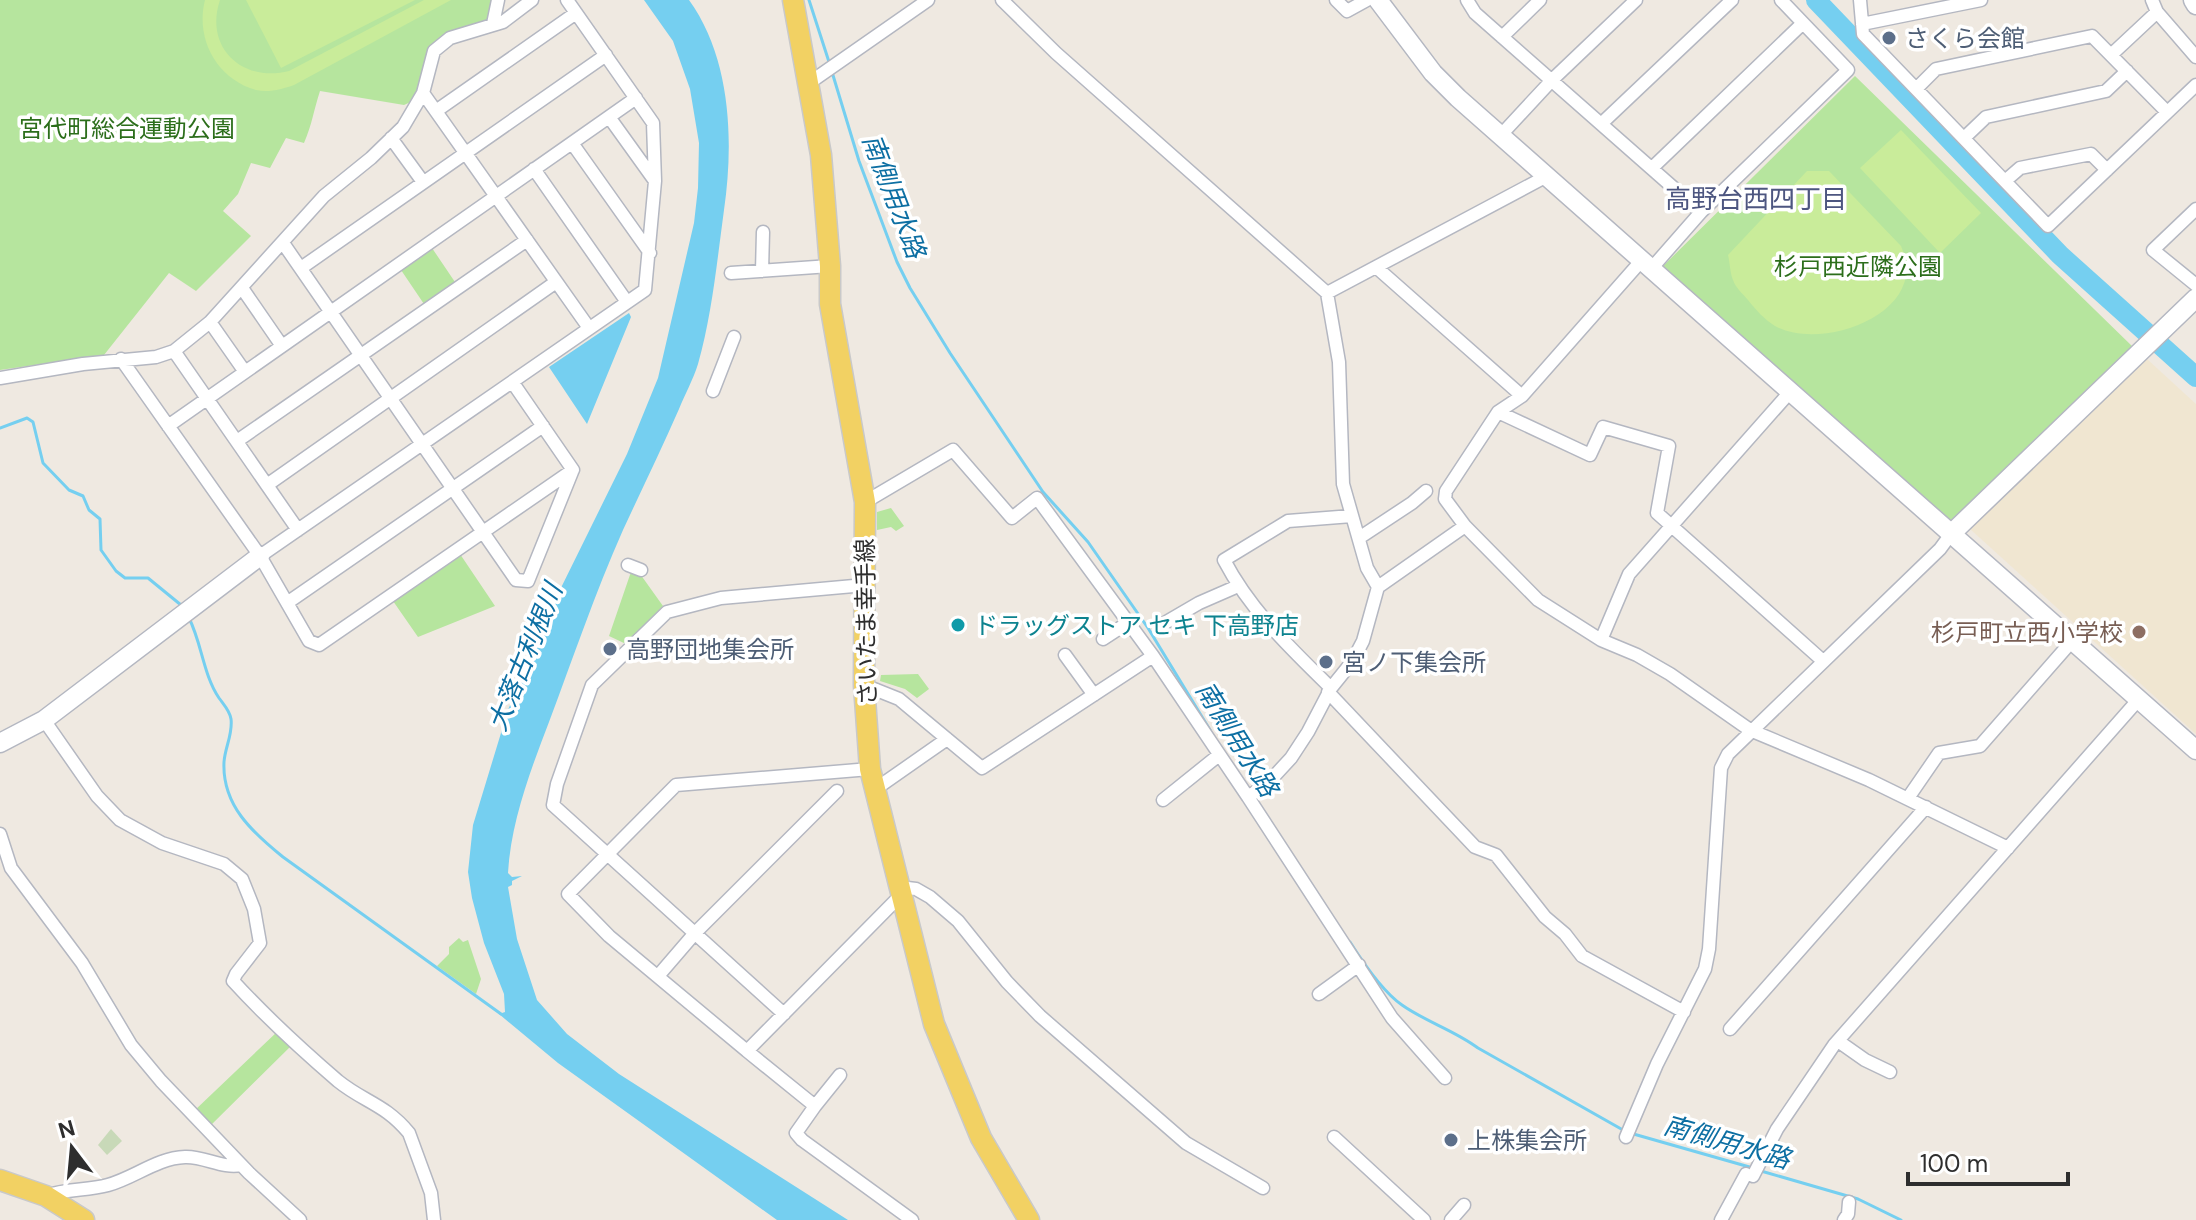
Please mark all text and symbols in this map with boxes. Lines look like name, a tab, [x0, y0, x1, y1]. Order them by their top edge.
place label: さくら会館	[1905, 23, 2025, 54]
marker: さくら会館	[1880, 29, 1898, 47]
park label: 宮代町総合運動公園	[19, 113, 235, 144]
water label: 南側用水路	[855, 129, 934, 265]
district label: 高野台西四丁目	[1665, 182, 1847, 216]
park label: 杉戸西近隣公園	[1774, 251, 1942, 282]
street label: さいたま幸手線	[849, 538, 883, 706]
water label: 大落古利根川	[480, 576, 571, 736]
place label: ドラッグストア セキ 下高野店	[974, 610, 1299, 641]
marker: ドラッグストア セキ 下高野店	[949, 616, 967, 634]
place label: 杉戸町立西小学校	[1931, 617, 2123, 648]
marker: 杉戸町立西小学校	[2130, 623, 2148, 641]
place label: 高野団地集会所	[626, 634, 794, 665]
marker: 高野団地集会所	[601, 640, 619, 658]
place label: 宮ノ下集会所	[1342, 647, 1486, 678]
marker: 宮ノ下集会所	[1317, 653, 1335, 671]
water label: 南側用水路	[1188, 675, 1287, 805]
north arrow	[32, 1108, 112, 1188]
water label: 南側用水路	[1660, 1108, 1796, 1177]
text: N	[55, 1113, 78, 1145]
place label: 上株集会所	[1467, 1125, 1587, 1156]
marker: 上株集会所	[1442, 1131, 1460, 1149]
scale bar	[1908, 1136, 2068, 1186]
text: 100 m	[1920, 1148, 1988, 1179]

